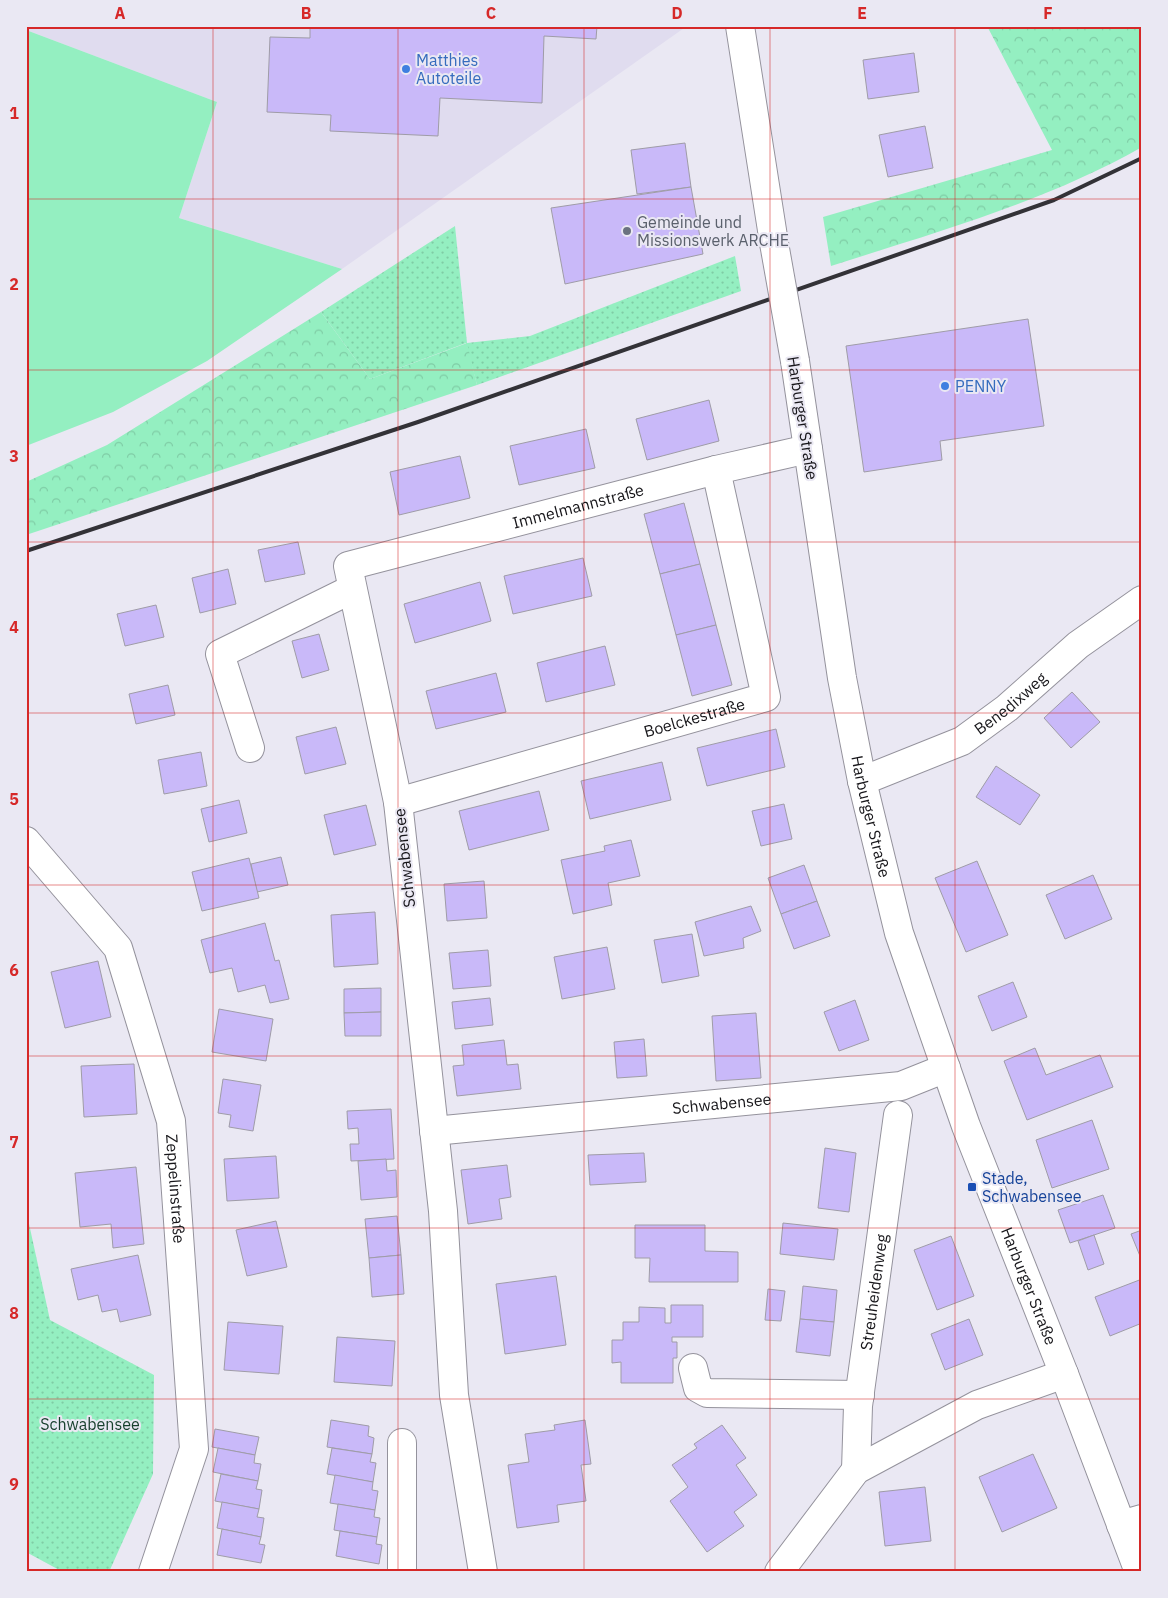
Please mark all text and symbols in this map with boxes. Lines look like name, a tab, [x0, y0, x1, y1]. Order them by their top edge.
text: A	[115, 3, 126, 23]
text: B	[301, 3, 312, 23]
text: C	[486, 3, 496, 23]
text: D	[671, 3, 683, 23]
text: E	[857, 3, 867, 23]
text: F	[1043, 3, 1053, 23]
place label: Matthies Autoteile	[416, 50, 482, 88]
marker: Matthies Autoteile	[400, 63, 412, 75]
text: 1	[9, 103, 19, 123]
place label: Gemeinde und Missionswerk ARCHE	[637, 212, 789, 250]
marker: Gemeinde und Missionswerk ARCHE	[621, 225, 633, 237]
text: 2	[9, 274, 19, 294]
street label: Harburger Straße	[783, 355, 823, 481]
place label: PENNY	[955, 376, 1007, 396]
marker: PENNY	[939, 380, 951, 392]
text: 3	[9, 446, 19, 466]
street label: Immelmannstraße	[510, 479, 646, 533]
text: 4	[9, 617, 19, 637]
street label: Benedixweg	[970, 667, 1051, 739]
street label: Boelckestraße	[641, 694, 747, 741]
street label: Harburger Straße	[847, 754, 895, 880]
text: 5	[9, 789, 19, 809]
street label: Schwabensee	[389, 807, 419, 909]
text: 6	[9, 960, 19, 980]
street label: Schwabensee	[671, 1089, 772, 1118]
text: 7	[9, 1132, 19, 1152]
street label: Zeppelinstraße	[162, 1133, 190, 1244]
place label: Stade, Schwabensee	[982, 1168, 1082, 1206]
marker: Stade, Schwabensee	[966, 1181, 978, 1193]
street label: Harburger Straße	[997, 1224, 1061, 1348]
street label: Streuheidenweg	[856, 1232, 892, 1351]
text: 8	[9, 1303, 19, 1323]
park label: Schwabensee	[40, 1414, 140, 1434]
text: 9	[9, 1474, 19, 1494]

